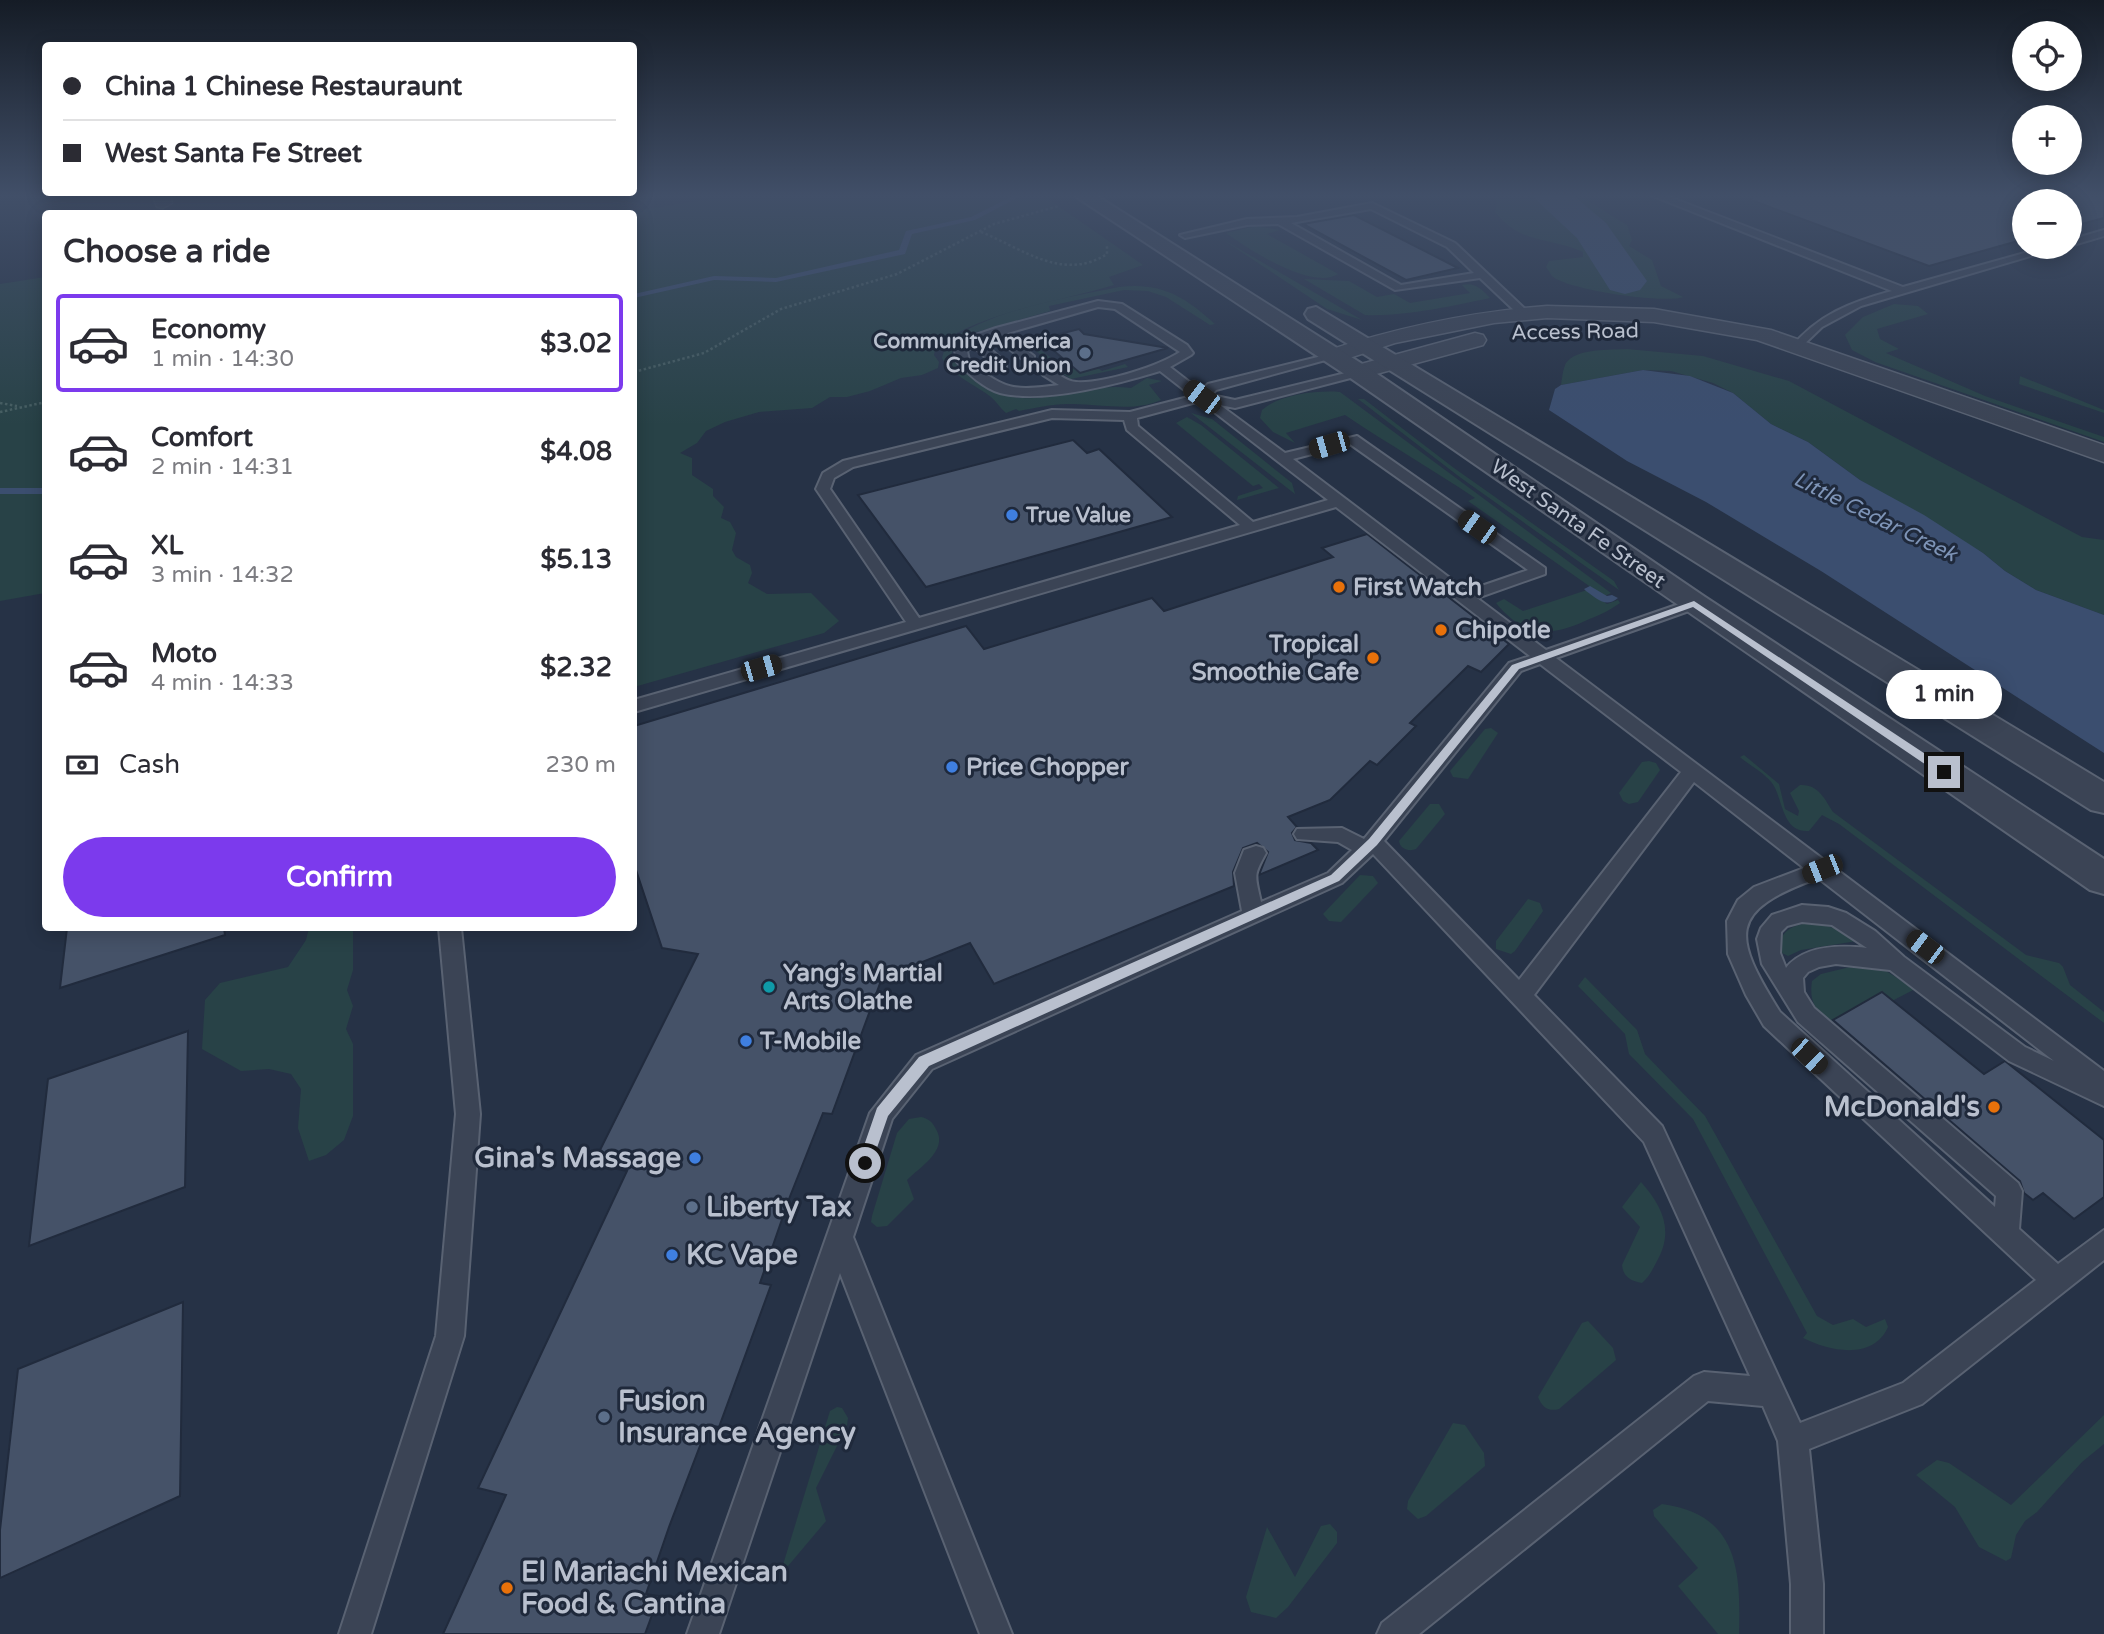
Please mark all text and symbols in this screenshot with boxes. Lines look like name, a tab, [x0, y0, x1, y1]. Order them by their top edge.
map controls	[2012, 21, 2082, 259]
button: locate	[2012, 21, 2082, 91]
text: China 1 Chinese Restauraunt	[105, 71, 462, 102]
button: +	[2012, 105, 2082, 175]
text: West Santa Fe Street	[105, 138, 362, 169]
button: −	[2012, 189, 2082, 259]
text: Choose a ride	[63, 233, 270, 271]
icon: car	[67, 312, 130, 375]
text: Economy	[151, 314, 266, 345]
street label: Access Road	[1511, 318, 1639, 346]
text: $3.02	[540, 328, 612, 359]
place label: CommunityAmerica Credit Union	[873, 329, 1071, 378]
text: 1 min · 14:30	[151, 345, 294, 373]
marker: CommunityAmerica Credit Union	[1077, 345, 1093, 361]
car	[1179, 376, 1226, 418]
icon: car	[67, 420, 130, 483]
text: Comfort	[151, 422, 253, 453]
car	[1306, 429, 1353, 461]
text: $4.08	[540, 436, 612, 467]
text: 2 min · 14:31	[151, 453, 294, 481]
street label: West Santa Fe Street	[1486, 454, 1670, 594]
water label: Little Cedar Creek	[1790, 467, 1962, 568]
place label: True Value	[1025, 503, 1131, 528]
car	[1454, 506, 1501, 548]
marker: True Value	[1004, 507, 1020, 523]
icon: car	[67, 528, 130, 591]
text: XL	[151, 530, 183, 561]
text: $5.13	[540, 544, 612, 575]
text: 3 min · 14:32	[151, 561, 294, 589]
place label: First Watch	[1353, 573, 1482, 602]
marker: First Watch	[1331, 579, 1347, 595]
place label: Chipotle	[1455, 616, 1551, 645]
marker: Chipotle	[1433, 622, 1449, 638]
place label: Tropical Smoothie Cafe	[1192, 630, 1359, 687]
icon: car	[67, 636, 130, 699]
text: Moto	[151, 638, 217, 669]
marker: Tropical Smoothie Cafe	[1365, 650, 1381, 666]
text: $2.32	[540, 652, 612, 683]
car	[738, 652, 785, 684]
text: 4 min · 14:33	[151, 669, 294, 697]
callout: 1 min	[1886, 670, 2002, 720]
text: 1 min	[1913, 680, 1975, 708]
icon: cash	[63, 746, 101, 784]
text: Cash	[119, 749, 180, 780]
text: 230 m	[546, 751, 616, 779]
place label: Price Chopper	[966, 753, 1129, 782]
route end	[1928, 756, 1960, 788]
marker: Price Chopper	[944, 759, 960, 775]
button: Confirm	[63, 837, 616, 917]
car	[1799, 851, 1846, 887]
car	[1902, 926, 1949, 968]
place label: Yang’s Martial Arts Olathe	[783, 959, 943, 1016]
marker: Yang’s Martial Arts Olathe	[761, 979, 777, 995]
place label: T-Mobile	[759, 1027, 861, 1056]
marker: T-Mobile	[738, 1033, 754, 1049]
car	[1787, 1034, 1832, 1078]
place label: McDonald's	[1824, 1090, 1980, 1124]
marker: McDonald's	[1986, 1099, 2002, 1115]
place label: Gina's Massage	[474, 1141, 681, 1175]
route start	[849, 1147, 881, 1179]
marker: Gina's Massage	[687, 1150, 703, 1166]
place label: Liberty Tax	[706, 1190, 852, 1224]
marker: Liberty Tax	[684, 1199, 700, 1215]
place label: KC Vape	[686, 1238, 798, 1272]
marker: KC Vape	[664, 1247, 680, 1263]
place label: Fusion Insurance Agency	[618, 1384, 856, 1450]
marker: Fusion Insurance Agency	[596, 1409, 612, 1425]
place label: El Mariachi Mexican Food & Cantina	[521, 1555, 788, 1621]
marker: El Mariachi Mexican Food & Cantina	[499, 1580, 515, 1596]

